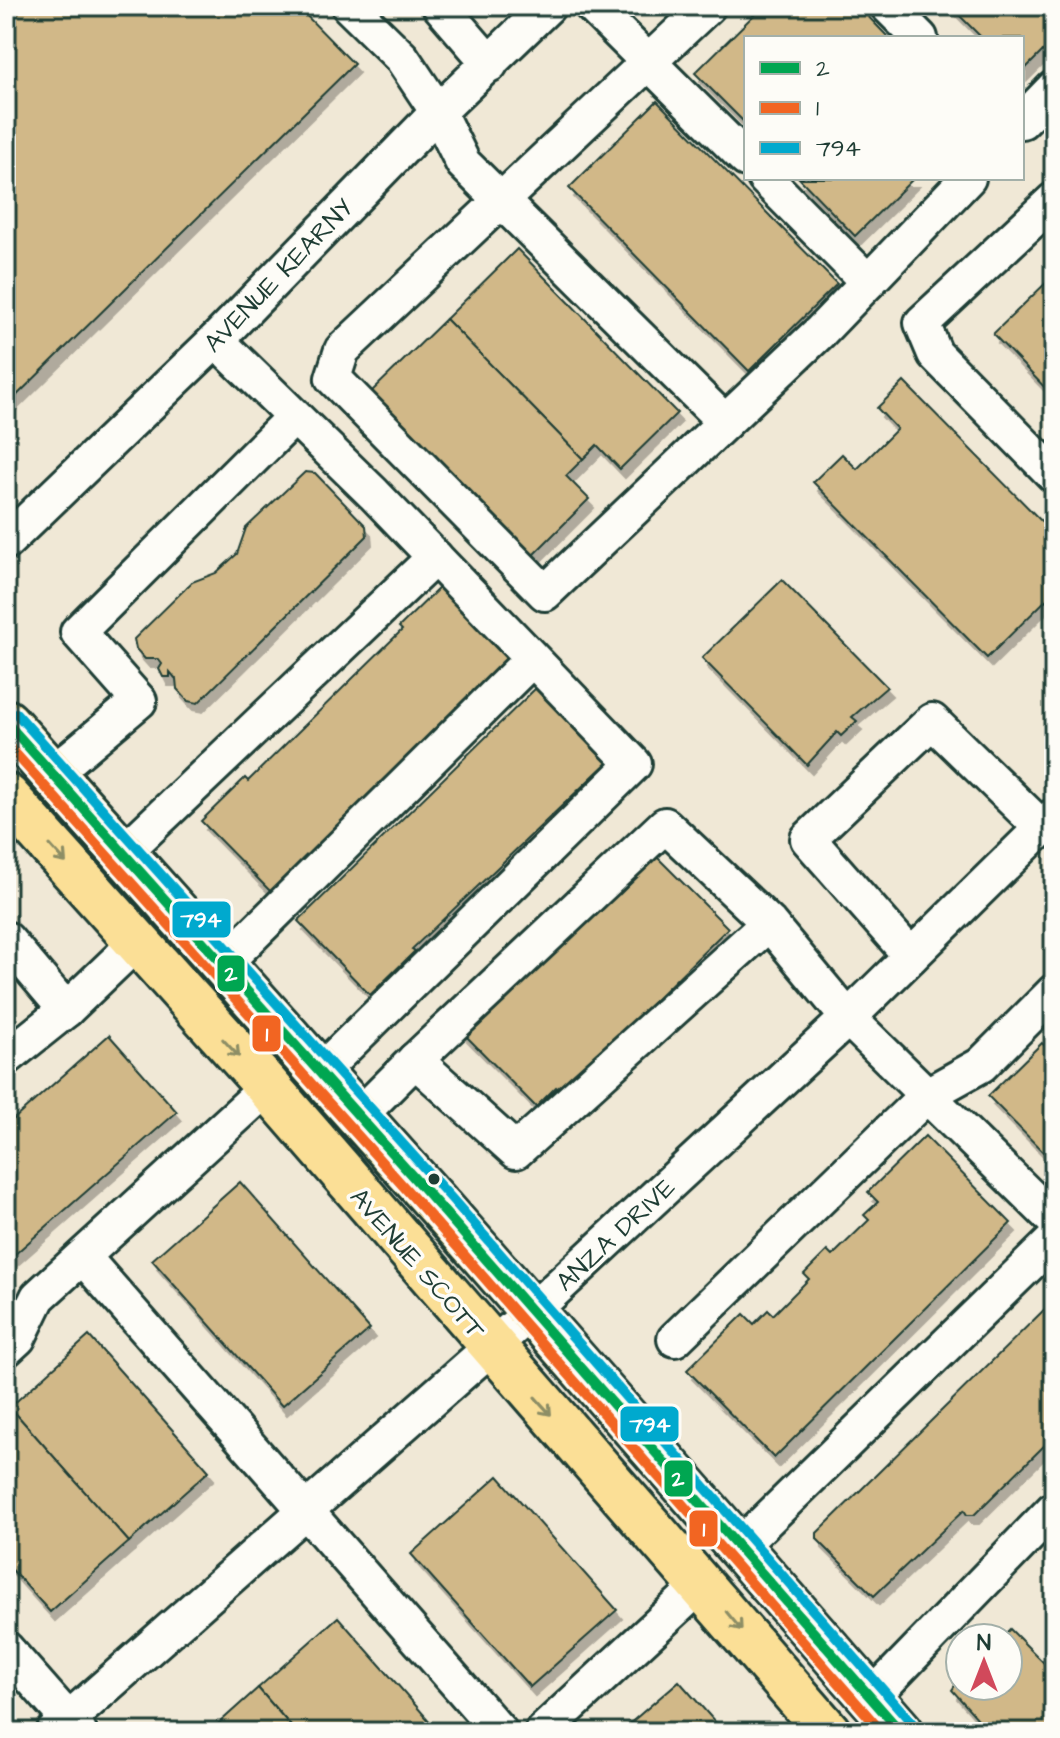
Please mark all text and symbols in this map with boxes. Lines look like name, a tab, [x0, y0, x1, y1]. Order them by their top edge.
legend	[744, 36, 1024, 180]
text: 2	[816, 52, 830, 86]
text: 1	[816, 92, 819, 126]
text: 794	[816, 132, 861, 166]
street label: AVENUE KEARNY	[196, 191, 362, 361]
one-way arrow	[48, 843, 66, 863]
line badge: 794	[171, 900, 232, 939]
text: 794	[179, 905, 223, 936]
line badge: 2	[216, 954, 246, 993]
text: 2	[224, 959, 238, 990]
line badge: 1	[251, 1014, 282, 1053]
text: 1	[266, 1019, 269, 1050]
one-way arrow	[222, 1037, 240, 1057]
street label: ANZA DRIVE	[548, 1170, 683, 1300]
unlabelled marker	[426, 1171, 442, 1187]
street label: AVENUE SCOTT	[341, 1180, 494, 1348]
one-way arrow	[534, 1395, 552, 1415]
line badge: 794	[619, 1405, 680, 1443]
text: 794	[628, 1410, 672, 1441]
line badge: 2	[663, 1459, 694, 1498]
text: 2	[671, 1464, 685, 1495]
line badge: 1	[688, 1509, 719, 1548]
text: 1	[703, 1514, 706, 1545]
one-way arrow	[725, 1611, 743, 1631]
north arrow	[944, 1622, 1024, 1702]
text: N	[977, 1628, 991, 1659]

